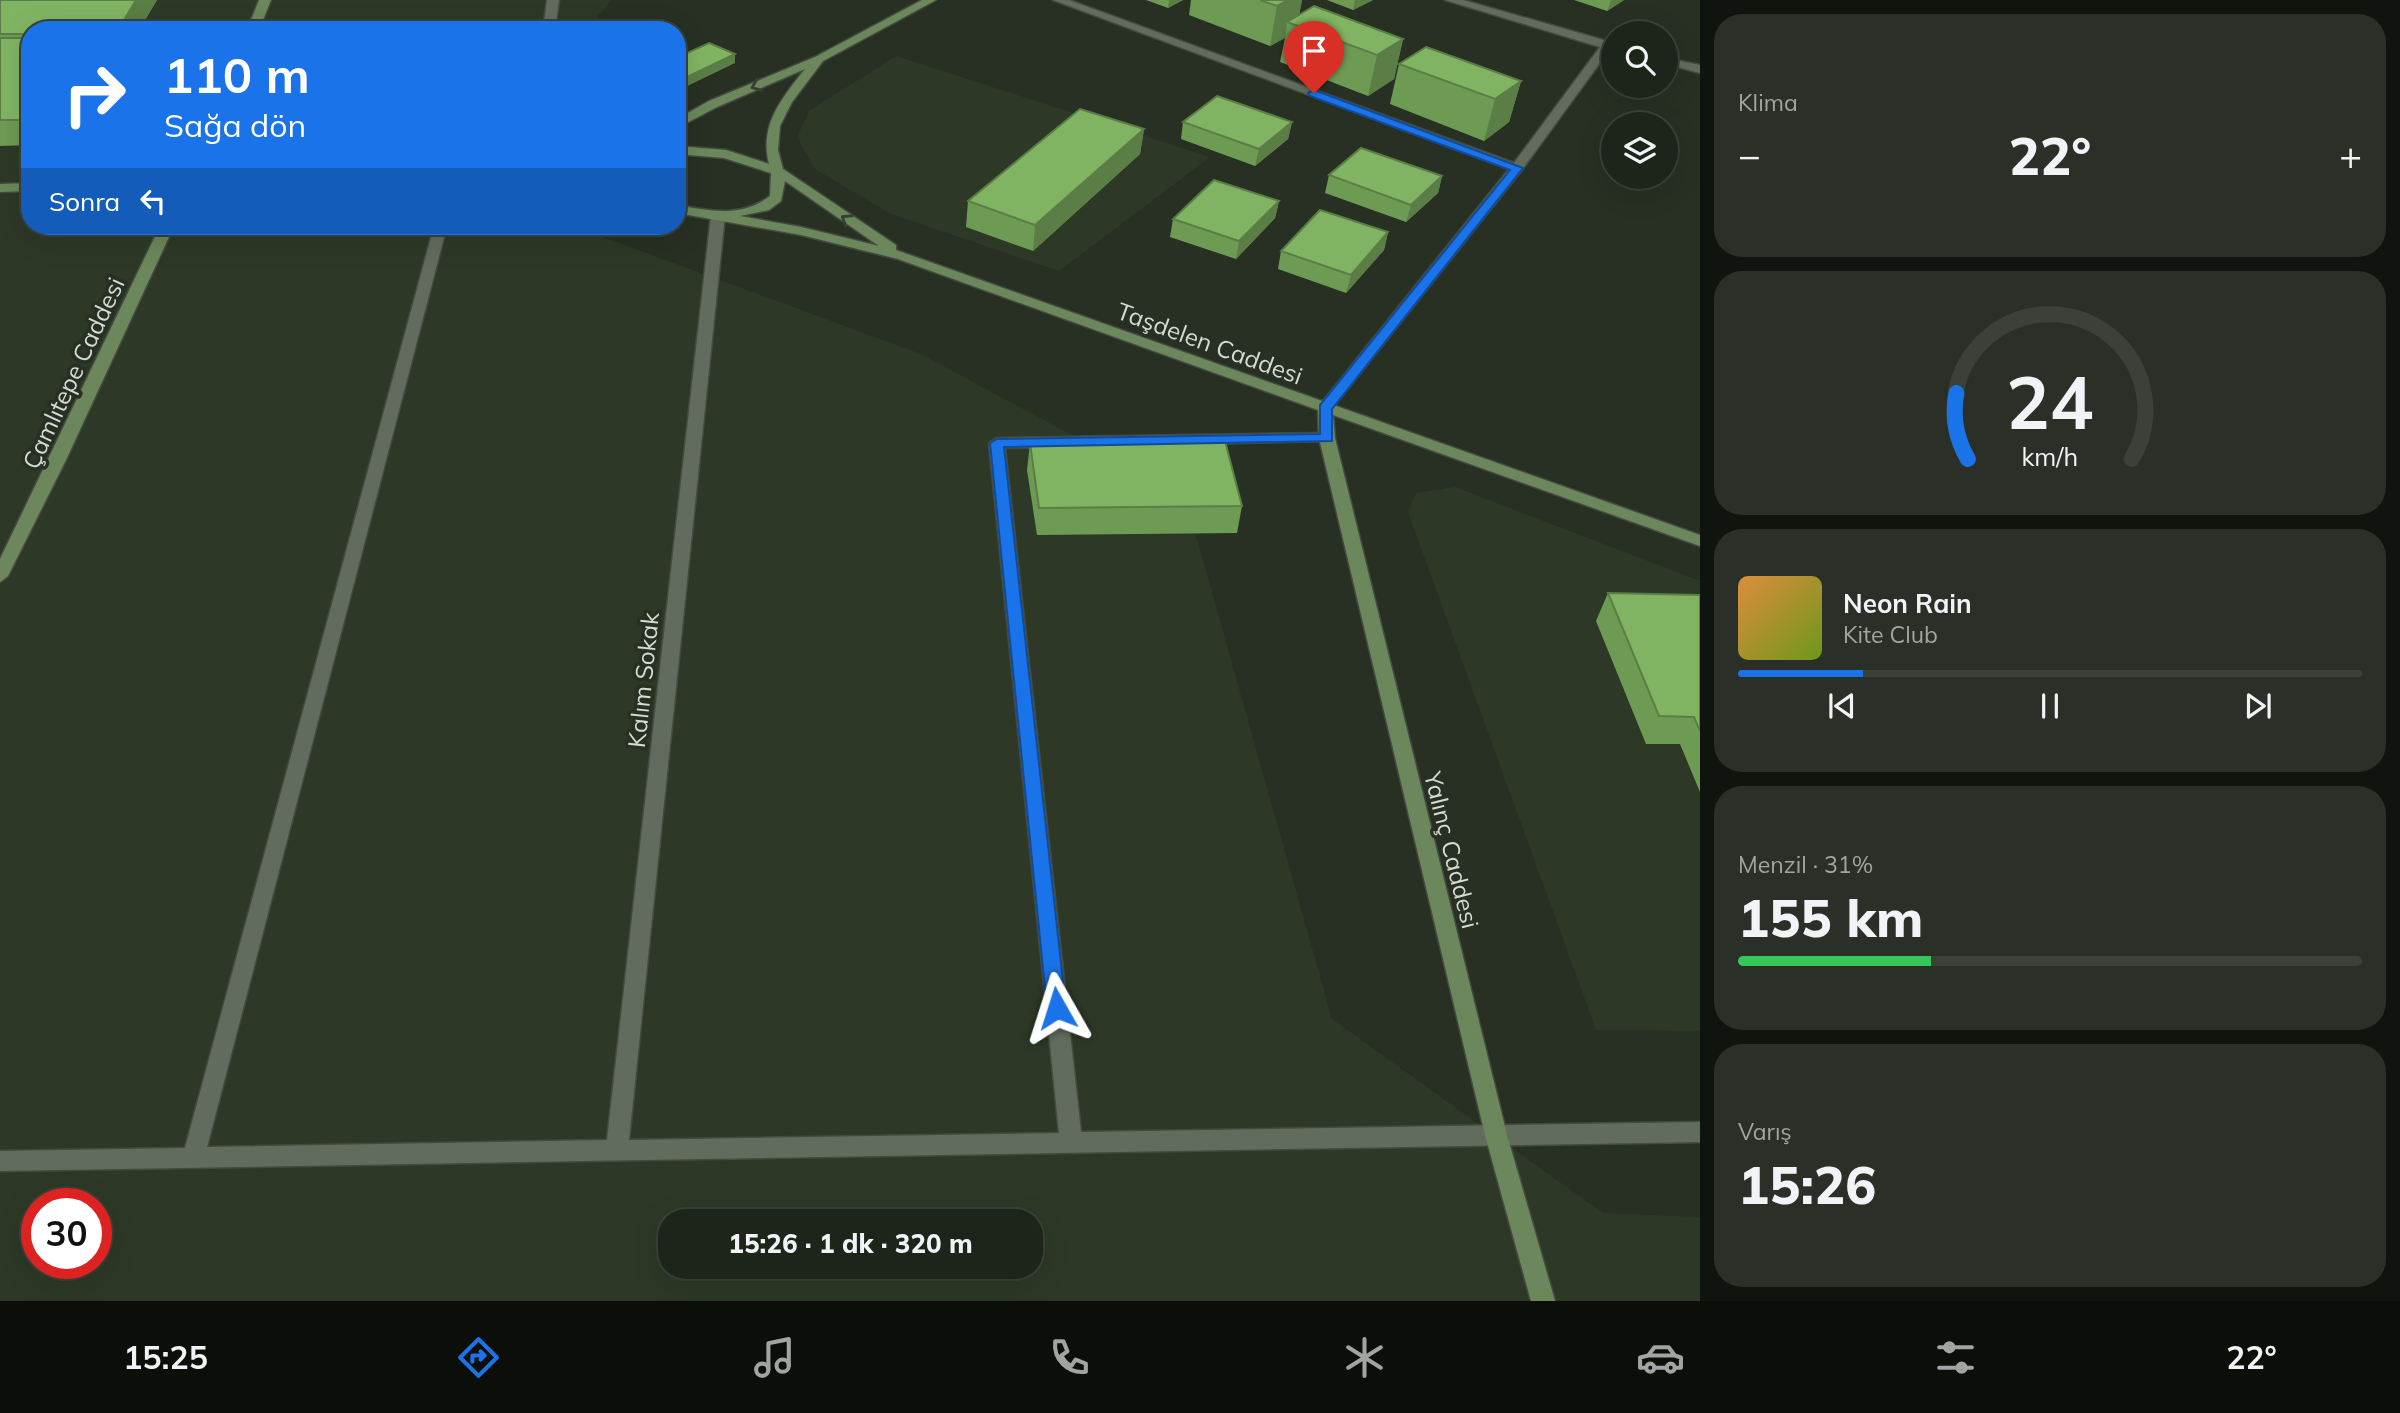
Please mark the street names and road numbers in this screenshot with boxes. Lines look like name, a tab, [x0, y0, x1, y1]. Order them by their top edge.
street label: Çamlıtepe Caddesi	[15, 272, 131, 474]
street label: Taşdelen Caddesi	[1113, 295, 1307, 391]
street label: Kalım Sokak	[621, 610, 665, 749]
street label: Yalınç Caddesi	[1418, 767, 1486, 932]

